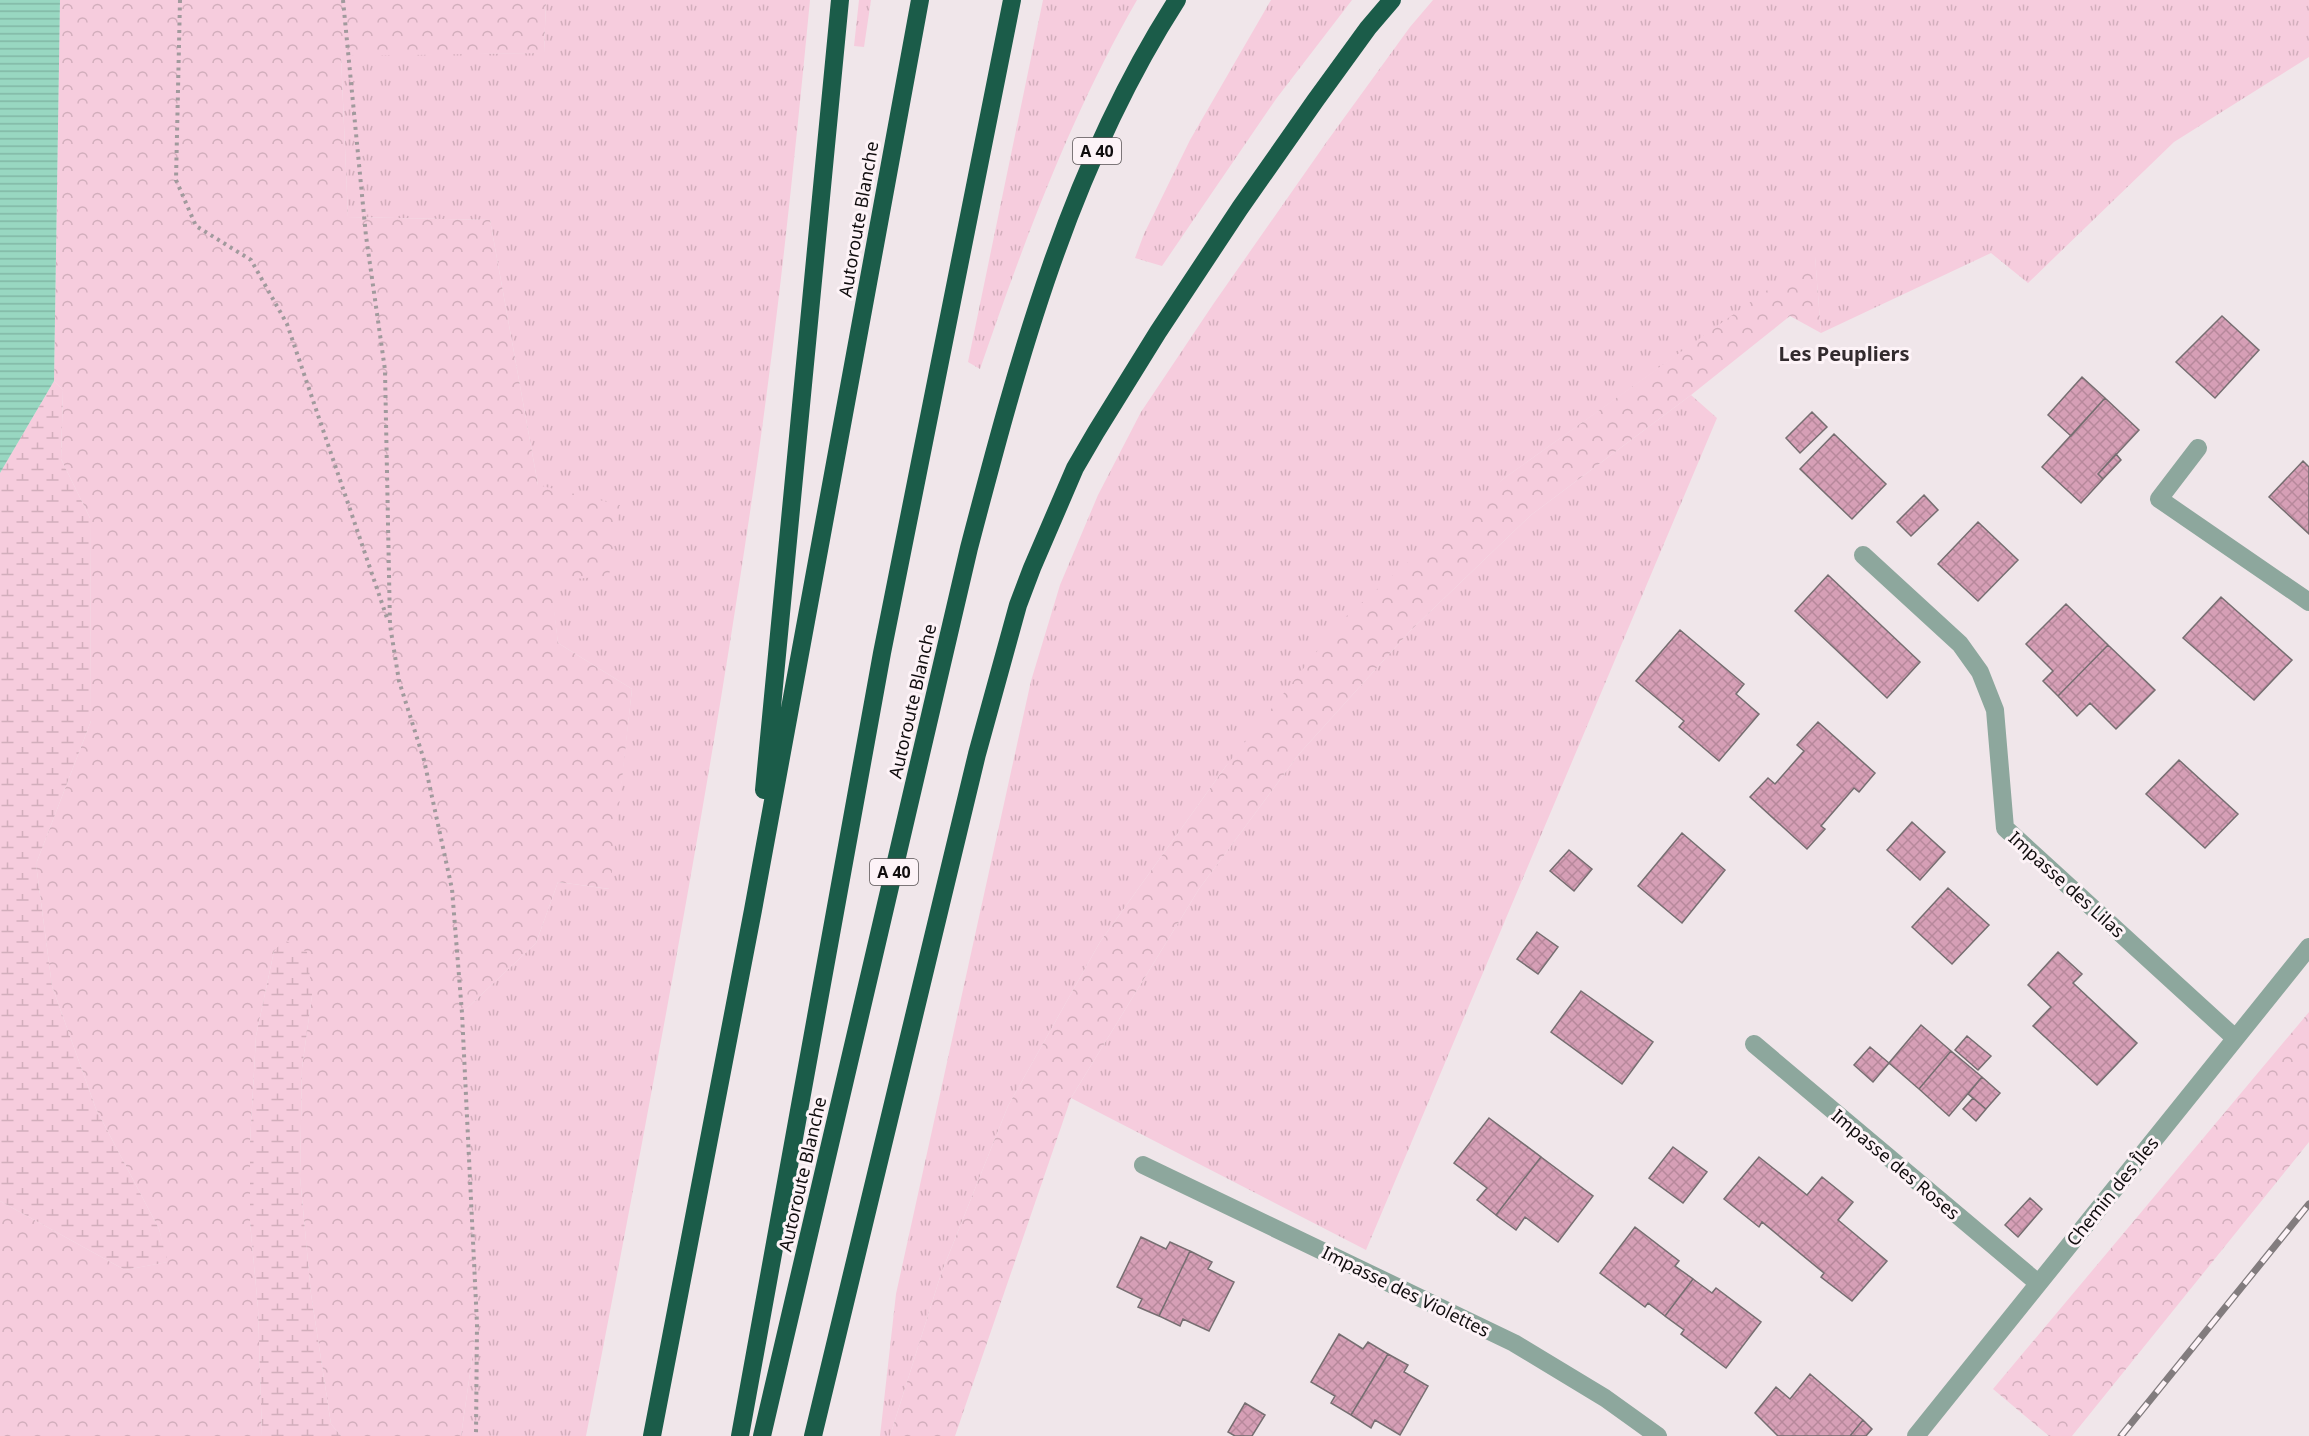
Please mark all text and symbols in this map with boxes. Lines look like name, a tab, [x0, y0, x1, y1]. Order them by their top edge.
road number: A 40	[1073, 138, 1121, 164]
street label: Autoroute Blanche	[832, 139, 884, 299]
district label: Les Peupliers	[1778, 340, 1910, 367]
street label: Autoroute Blanche	[883, 621, 941, 781]
street label: Impasse des Lilas	[2004, 826, 2130, 942]
road number: A 40	[870, 859, 918, 885]
street label: Autoroute Blanche	[773, 1094, 831, 1254]
street label: Impasse des Roses	[1827, 1103, 1965, 1225]
street label: Chemin des Îles	[2061, 1131, 2163, 1251]
street label: Impasse des Violettes	[1318, 1240, 1494, 1342]

